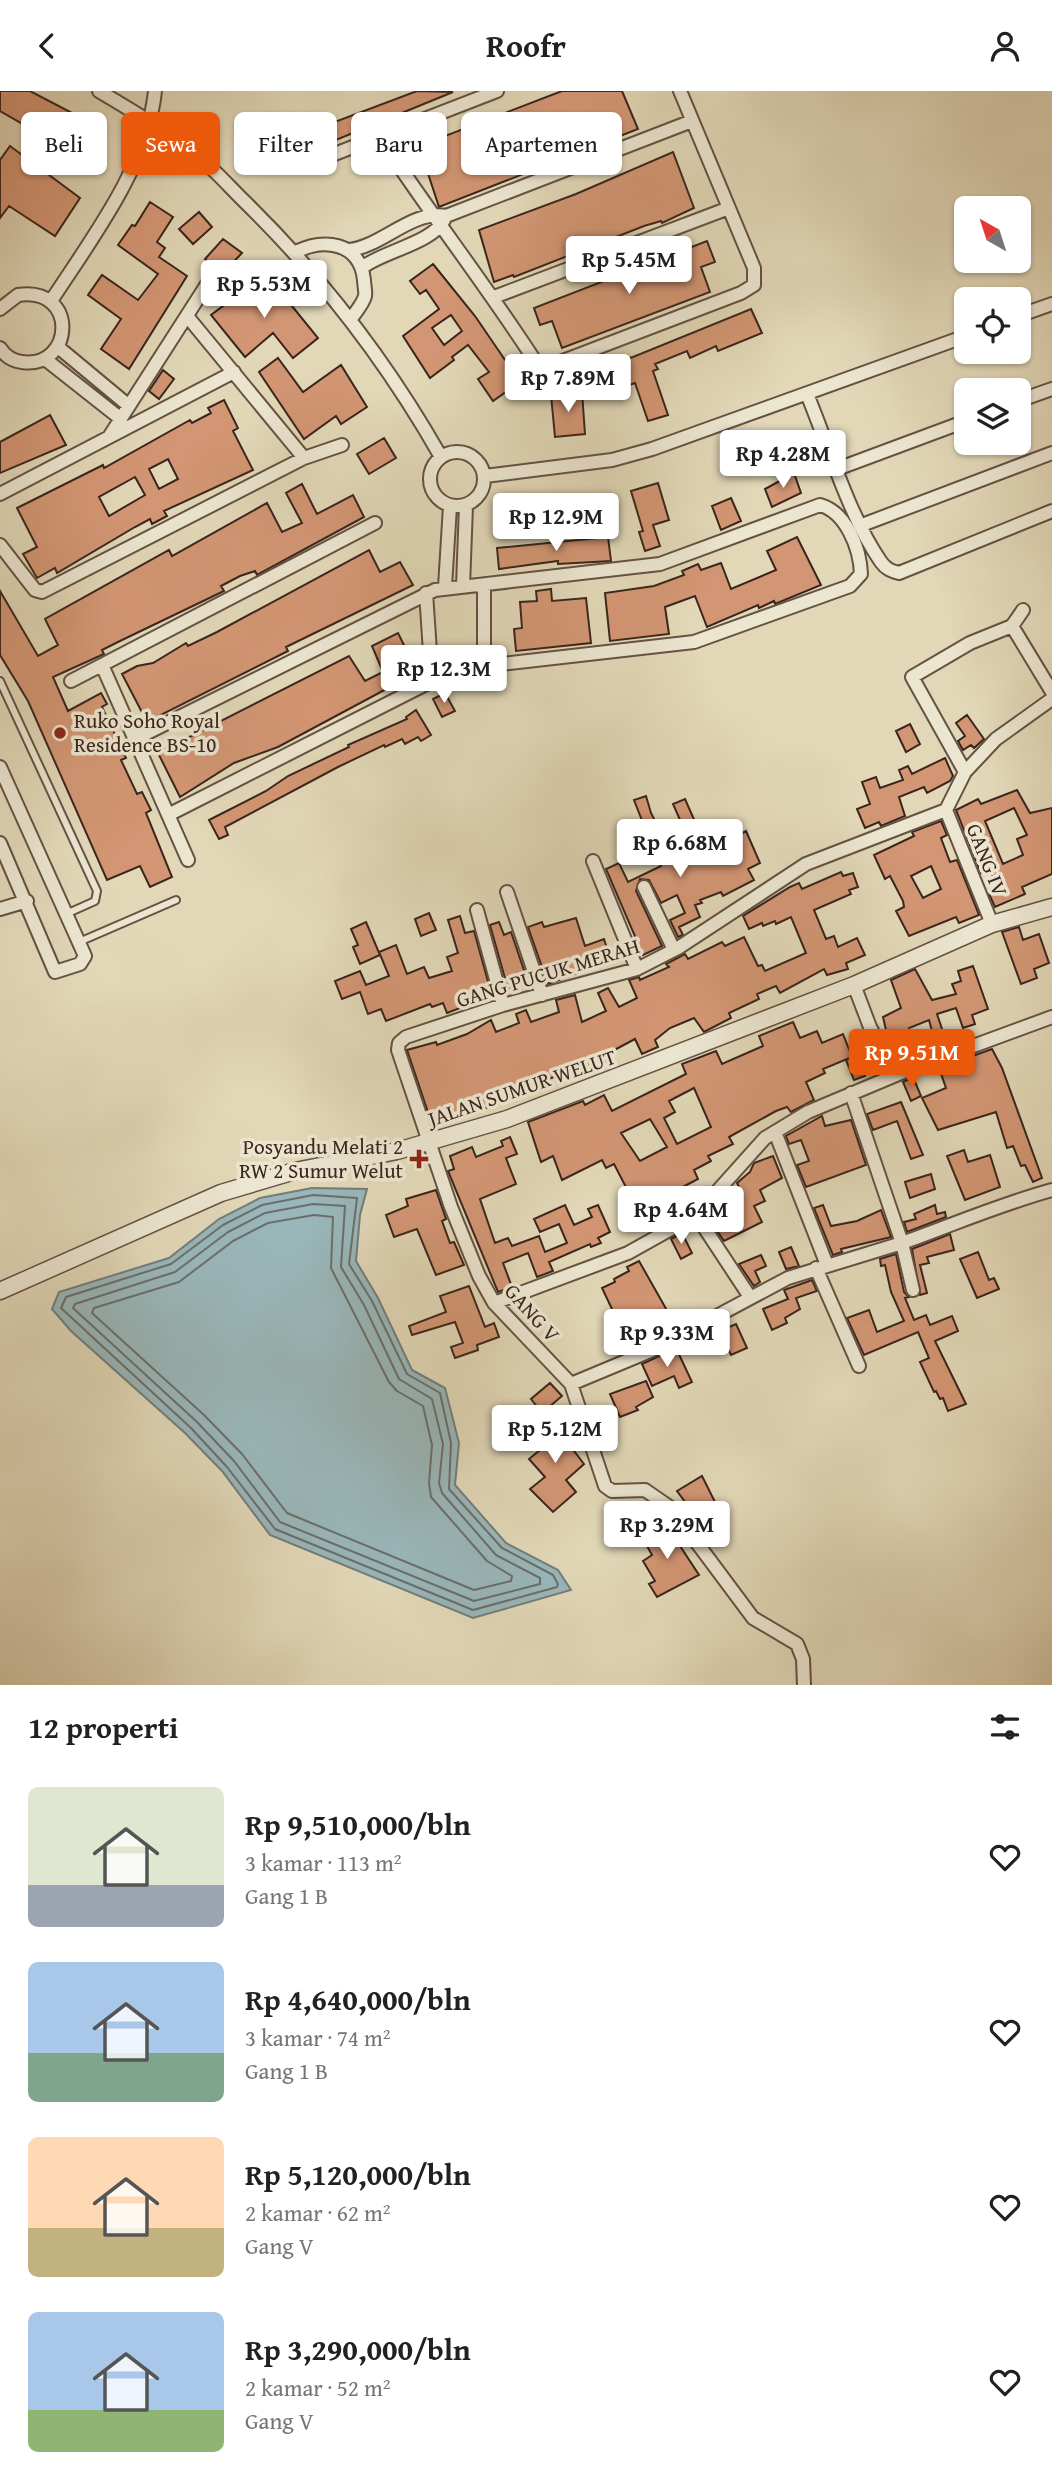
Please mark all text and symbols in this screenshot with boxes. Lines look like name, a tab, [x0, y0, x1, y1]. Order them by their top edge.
text: Roofr	[486, 22, 566, 69]
icon: back	[28, 27, 66, 65]
icon: person	[986, 27, 1024, 65]
chip: Beli	[21, 112, 107, 175]
chip: Sewa	[121, 112, 220, 175]
chip: Filter	[234, 112, 337, 175]
chip: Baru	[351, 112, 447, 175]
chip: Apartemen	[461, 112, 622, 175]
north arrow	[954, 196, 1031, 273]
map controls	[954, 196, 1031, 455]
pin: Rp 5.45M	[557, 237, 701, 296]
text: Rp 5.45M	[582, 242, 676, 275]
pin: Rp 5.53M	[192, 261, 336, 320]
text: Rp 5.53M	[217, 266, 311, 299]
button: locate	[954, 287, 1031, 364]
pin: Rp 7.89M	[496, 355, 640, 414]
text: Rp 7.89M	[521, 360, 615, 393]
button: layers	[954, 378, 1031, 455]
pin: Rp 4.28M	[711, 431, 855, 490]
text: Rp 4.28M	[736, 436, 830, 469]
pin: Rp 12.9M	[484, 493, 628, 553]
text: Rp 12.9M	[509, 499, 603, 532]
pin: Rp 12.3M	[372, 645, 516, 705]
text: Rp 12.3M	[397, 651, 491, 684]
place label: Ruko Soho Royal Residence BS-10	[74, 705, 220, 760]
marker: Ruko Soho Royal Residence BS-10	[52, 725, 68, 741]
pin: Rp 6.68M	[608, 819, 752, 879]
street label: GANG IV	[959, 819, 1016, 901]
text: Rp 6.68M	[633, 825, 727, 858]
street label: GANG PUCUK MERAH	[453, 930, 643, 1015]
pin: Rp 9.51M	[840, 1030, 984, 1089]
text: Rp 9.51M	[865, 1035, 959, 1068]
street label: JALAN SUMUR WELUT	[421, 1041, 620, 1135]
place label: Posyandu Melati 2 RW 2 Sumur Welut	[239, 1131, 404, 1186]
marker: Posyandu Melati 2 RW 2 Sumur Welut	[409, 1149, 429, 1169]
pin: Rp 4.64M	[609, 1187, 753, 1246]
text: Rp 4.64M	[634, 1192, 728, 1225]
street label: GANG V	[498, 1276, 567, 1349]
pin: Rp 9.33M	[595, 1309, 739, 1369]
text: Rp 9.33M	[620, 1315, 714, 1348]
pin: Rp 5.12M	[483, 1405, 627, 1465]
text: Rp 5.12M	[508, 1411, 602, 1444]
pin: Rp 3.29M	[595, 1501, 739, 1561]
text: Rp 3.29M	[620, 1507, 714, 1540]
text: 12 properti	[28, 1705, 178, 1749]
icon: filters	[986, 1708, 1024, 1746]
text: Rp 9,510,000/bln	[245, 1802, 471, 1846]
icon: home	[84, 1815, 168, 1899]
icon: heart	[986, 1838, 1024, 1876]
text: 3 kamar · 113 m²	[245, 1846, 402, 1879]
text: Gang 1 B	[245, 1879, 328, 1912]
text: Rp 4,640,000/bln	[245, 1977, 471, 2021]
icon: home	[84, 1990, 168, 2074]
icon: heart	[986, 2013, 1024, 2051]
text: 3 kamar · 74 m²	[245, 2021, 391, 2054]
text: Gang 1 B	[245, 2054, 328, 2087]
text: Rp 5,120,000/bln	[245, 2152, 471, 2196]
icon: home	[84, 2165, 168, 2249]
icon: heart	[986, 2188, 1024, 2226]
text: 2 kamar · 62 m²	[245, 2196, 391, 2229]
text: Gang V	[245, 2229, 314, 2262]
text: Rp 3,290,000/bln	[245, 2327, 471, 2371]
icon: home	[84, 2340, 168, 2424]
icon: heart	[986, 2363, 1024, 2401]
text: 2 kamar · 52 m²	[245, 2371, 391, 2404]
text: Gang V	[245, 2404, 314, 2437]

